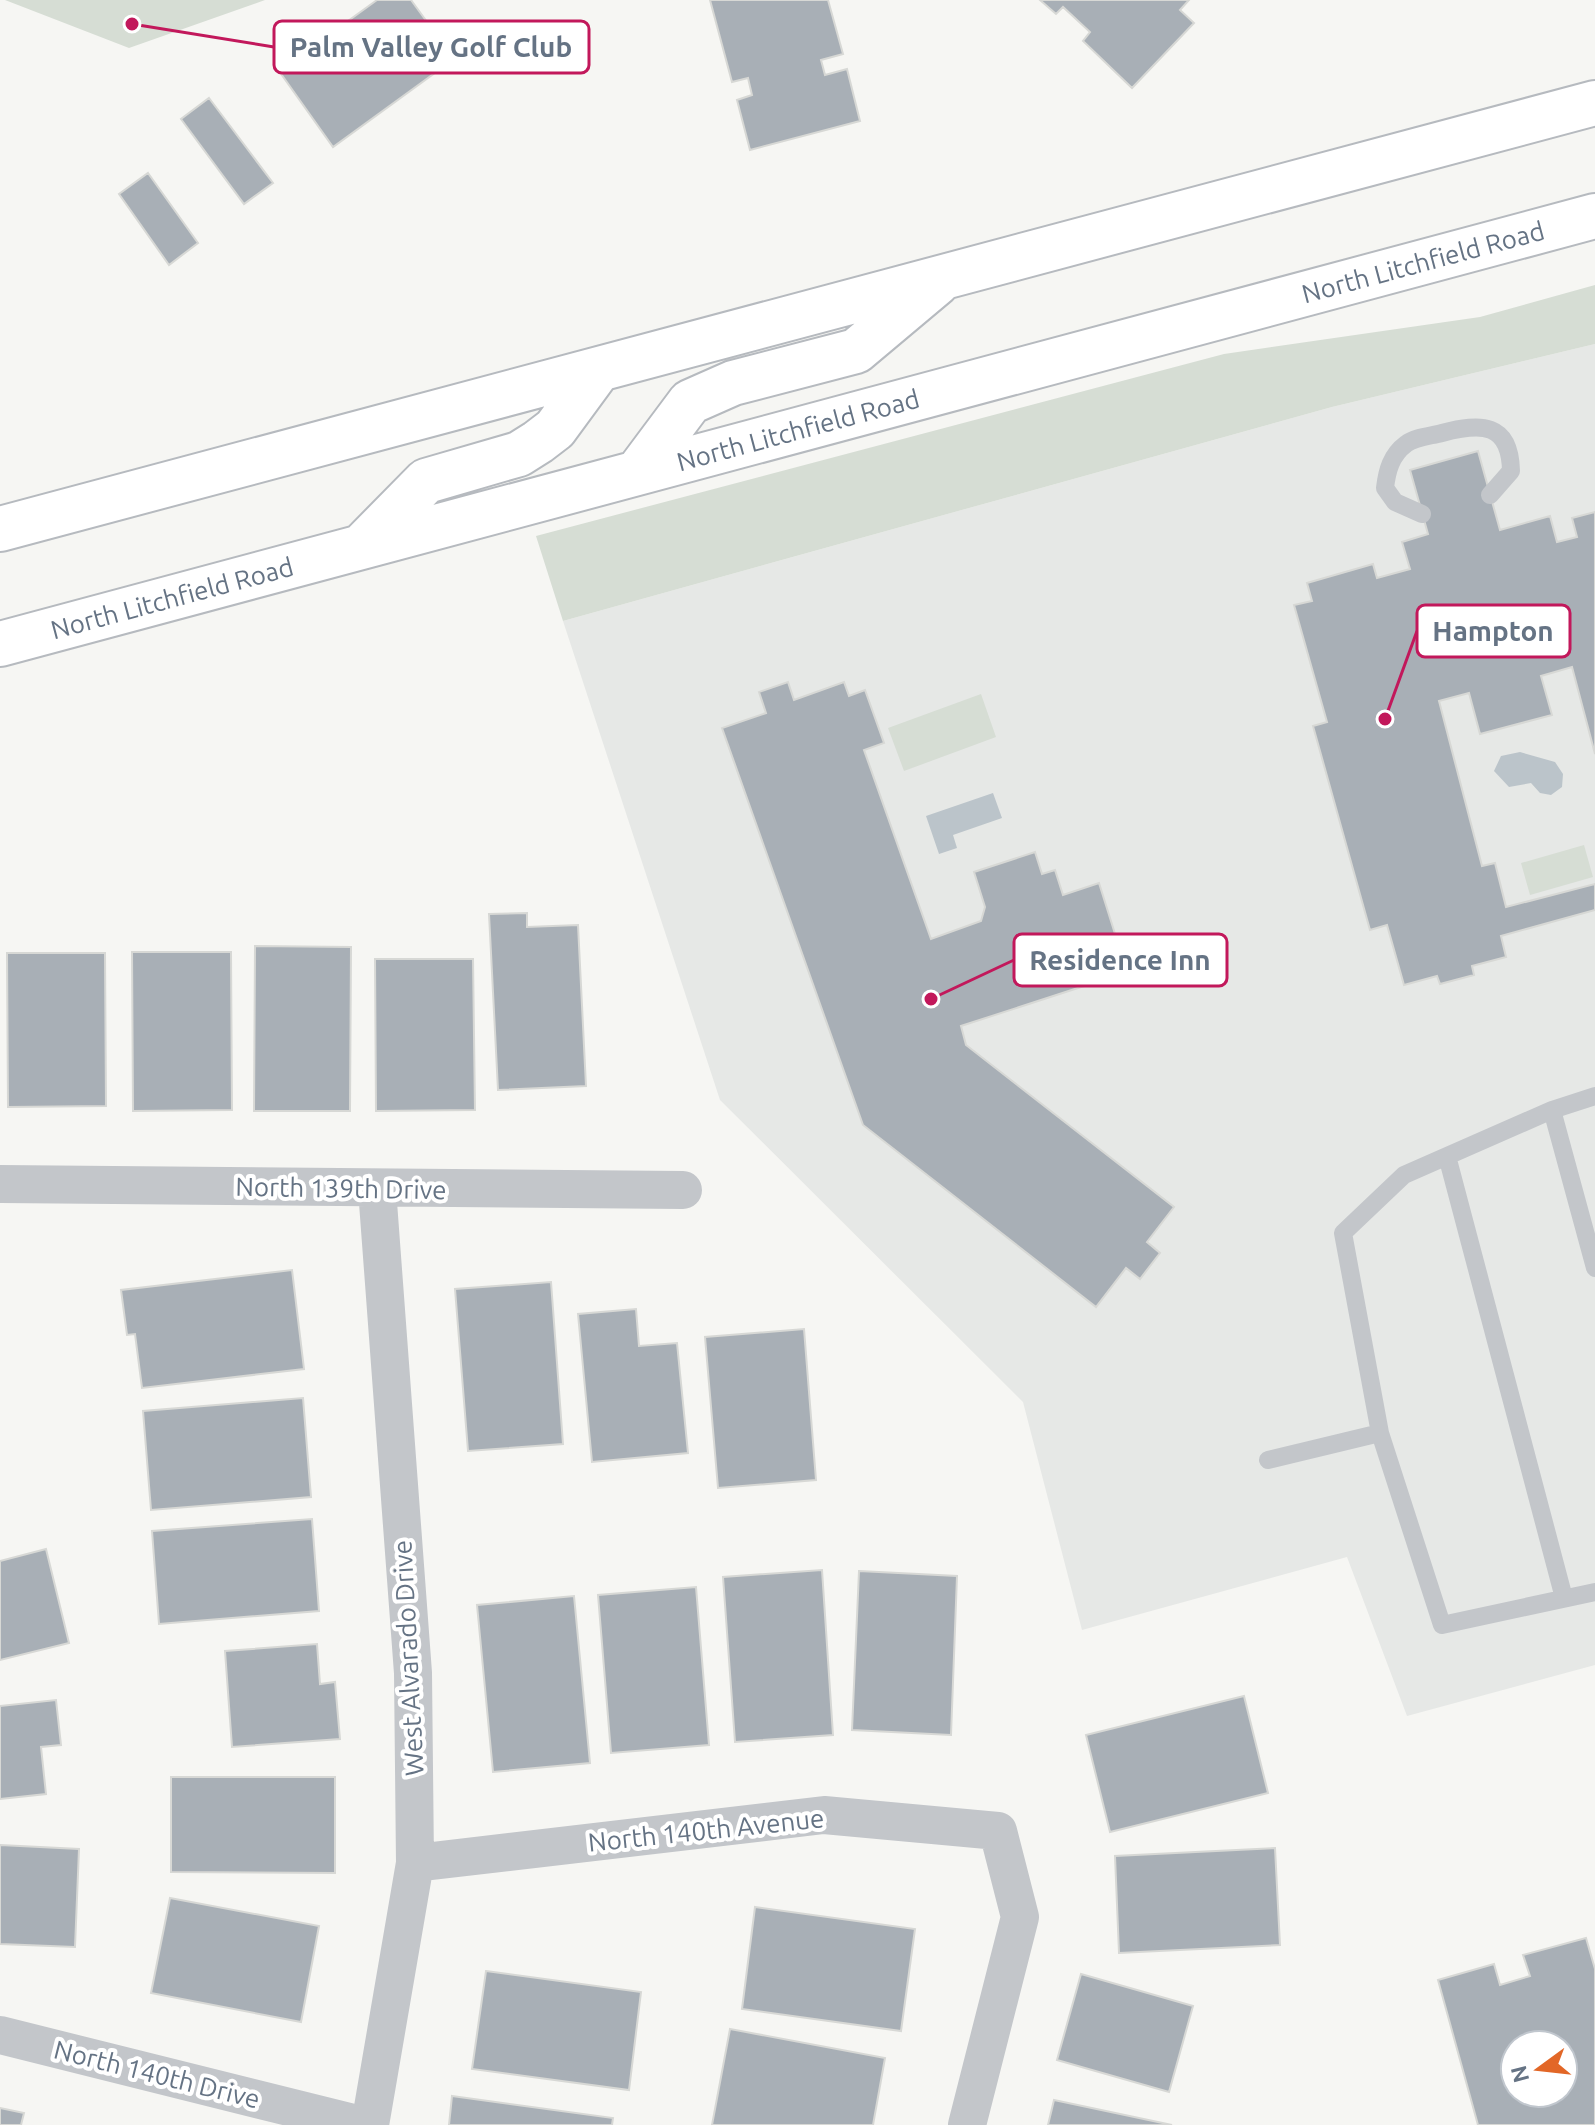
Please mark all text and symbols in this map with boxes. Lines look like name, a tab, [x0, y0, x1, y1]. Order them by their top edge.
callout: Palm Valley Golf Club	[274, 21, 589, 73]
text: Palm Valley Golf Club	[290, 31, 572, 62]
street label: North Litchfield Road	[1299, 216, 1547, 308]
street label: North Litchfield Road	[674, 384, 922, 476]
street label: North Litchfield Road	[48, 552, 296, 644]
callout: Hampton	[1417, 605, 1570, 657]
text: Hampton	[1432, 615, 1554, 646]
callout: Residence Inn	[1014, 934, 1227, 986]
text: Residence Inn	[1029, 944, 1211, 975]
street label: North 139th Drive	[235, 1172, 447, 1204]
street label: West Alvarado Drive	[387, 1539, 429, 1777]
street label: North 140th Avenue	[587, 1803, 825, 1857]
north arrow	[1499, 2029, 1579, 2109]
street label: North 140th Drive	[51, 2034, 263, 2114]
text: N	[1505, 2063, 1533, 2085]

